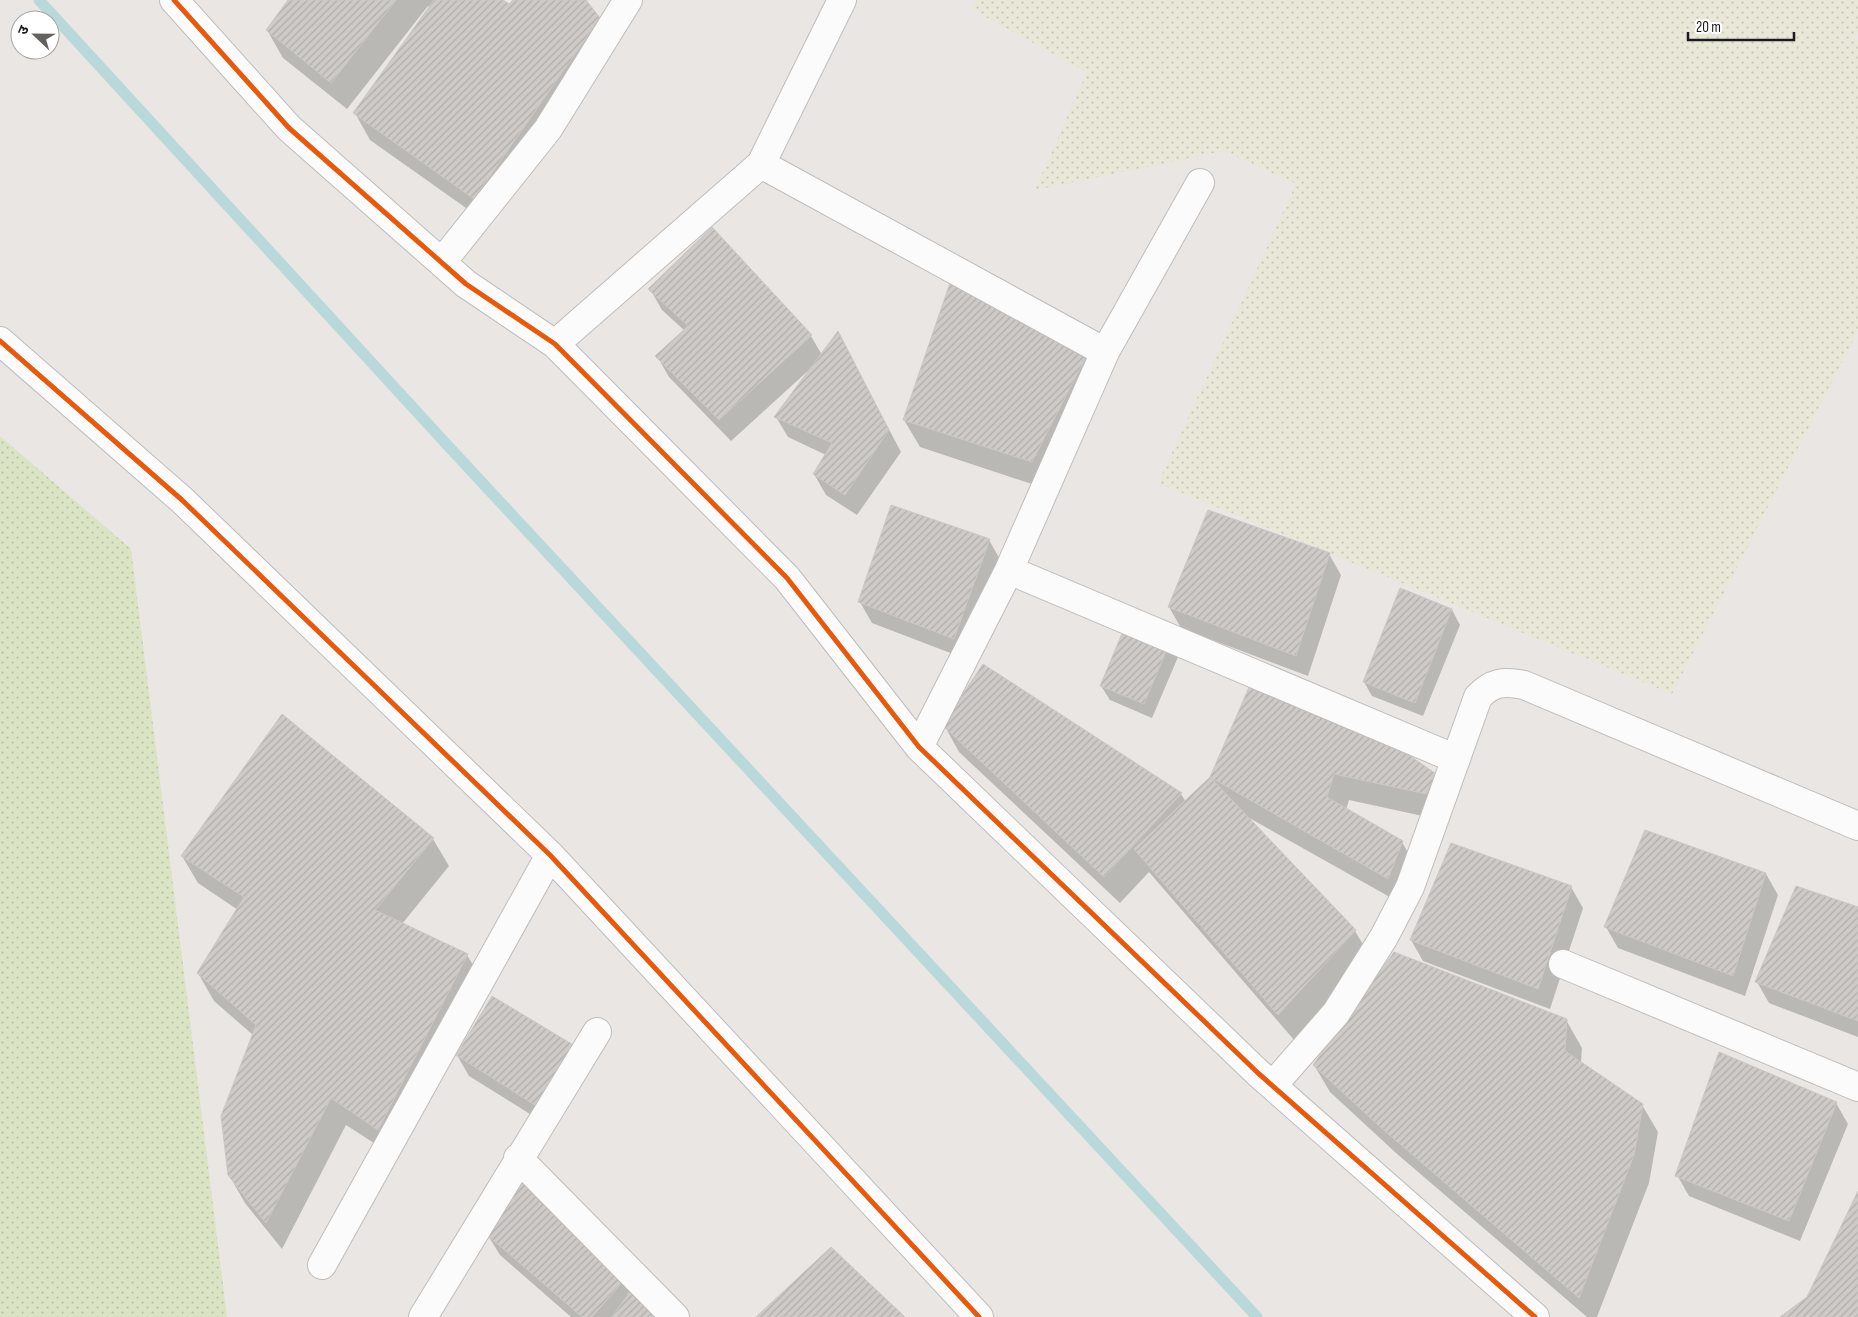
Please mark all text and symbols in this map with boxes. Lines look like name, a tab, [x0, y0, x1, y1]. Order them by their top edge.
north arrow	[10, 10, 60, 60]
scale bar	[1688, 10, 1794, 42]
text: 20 m	[1696, 18, 1721, 37]
text: उ	[14, 23, 33, 37]

